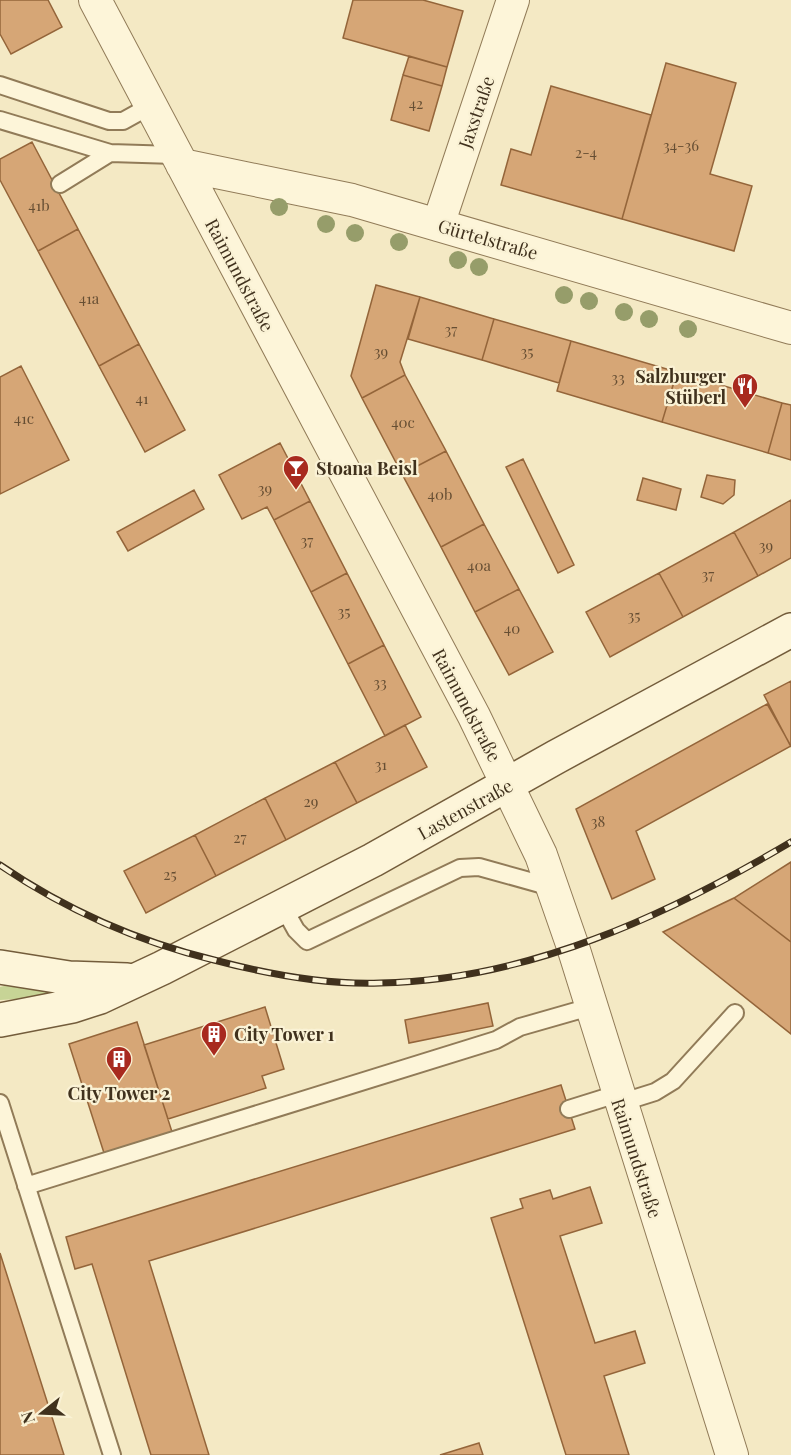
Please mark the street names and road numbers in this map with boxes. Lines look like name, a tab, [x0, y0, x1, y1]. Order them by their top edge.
street label: Jaxstraße	[452, 73, 500, 152]
street label: Gürtelstraße	[435, 213, 541, 265]
street label: Raimundstraße	[200, 214, 280, 336]
street label: Raimundstraße	[427, 644, 507, 766]
street label: Lastenstraße	[413, 773, 517, 845]
street label: Raimundstraße	[606, 1095, 668, 1221]

